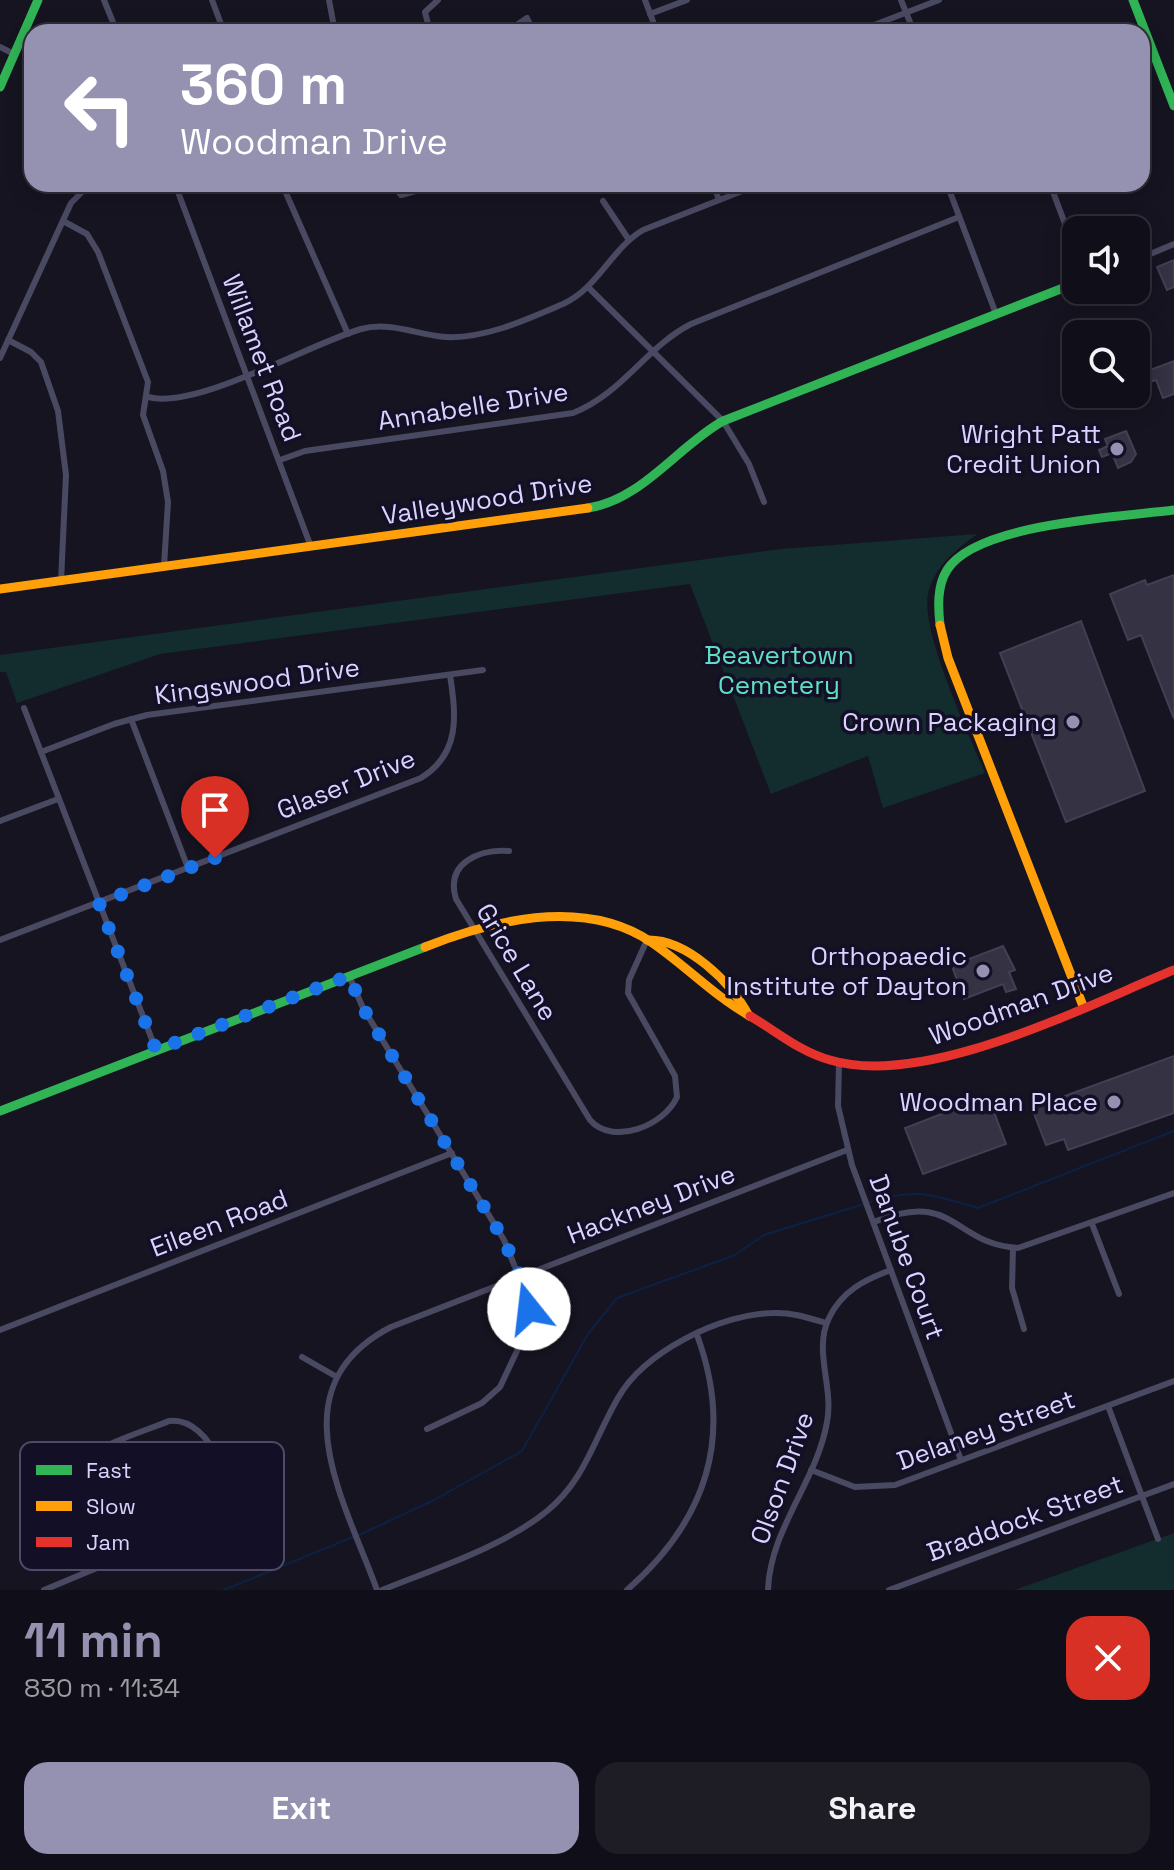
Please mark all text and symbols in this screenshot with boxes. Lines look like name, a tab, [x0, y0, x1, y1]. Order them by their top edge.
text: 360 m	[180, 49, 347, 120]
icon: left	[48, 56, 152, 160]
text: Woodman Drive	[180, 119, 448, 165]
map controls	[1062, 216, 1150, 408]
button: sound	[1062, 216, 1150, 304]
street label: Willamet Road	[215, 270, 309, 446]
button: search	[1062, 320, 1150, 408]
street label: Annabelle Drive	[375, 374, 571, 438]
place label: Wright Patt Credit Union	[946, 417, 1101, 481]
marker: Wright Patt Credit Union	[1108, 440, 1126, 458]
street label: Valleywood Drive	[379, 466, 595, 532]
park label: Beavertown Cemetery	[704, 638, 854, 702]
street label: Kingswood Drive	[152, 650, 362, 712]
place label: Crown Packaging	[842, 705, 1057, 739]
marker: Crown Packaging	[1064, 713, 1082, 731]
street label: Glaser Drive	[272, 741, 420, 827]
pin	[181, 776, 249, 858]
icon: arrive	[193, 788, 237, 832]
street label: Grice Lane	[469, 897, 565, 1027]
place label: Orthopaedic Institute of Dayton	[727, 939, 967, 1003]
street label: Woodman Drive	[924, 955, 1118, 1053]
marker: Orthopaedic Institute of Dayton	[974, 962, 992, 980]
place label: Woodman Place	[899, 1085, 1098, 1119]
marker: Woodman Place	[1105, 1093, 1123, 1111]
street label: Hackney Drive	[562, 1156, 740, 1252]
street label: Danube Court	[861, 1170, 953, 1344]
street label: Eileen Road	[145, 1181, 293, 1265]
position arrow	[487, 1267, 571, 1351]
street label: Delaney Street	[892, 1382, 1080, 1478]
street label: Olson Drive	[742, 1407, 822, 1549]
legend	[20, 1442, 284, 1570]
text: Fast	[86, 1456, 132, 1484]
street label: Braddock Street	[922, 1467, 1128, 1569]
text: Slow	[86, 1492, 136, 1520]
text: Jam	[86, 1528, 130, 1556]
text: 11 min	[24, 1610, 163, 1671]
button: close	[1066, 1616, 1150, 1700]
text: 830 m · 11:34	[24, 1671, 180, 1705]
button: Exit	[24, 1762, 579, 1854]
button: Share	[595, 1762, 1150, 1854]

